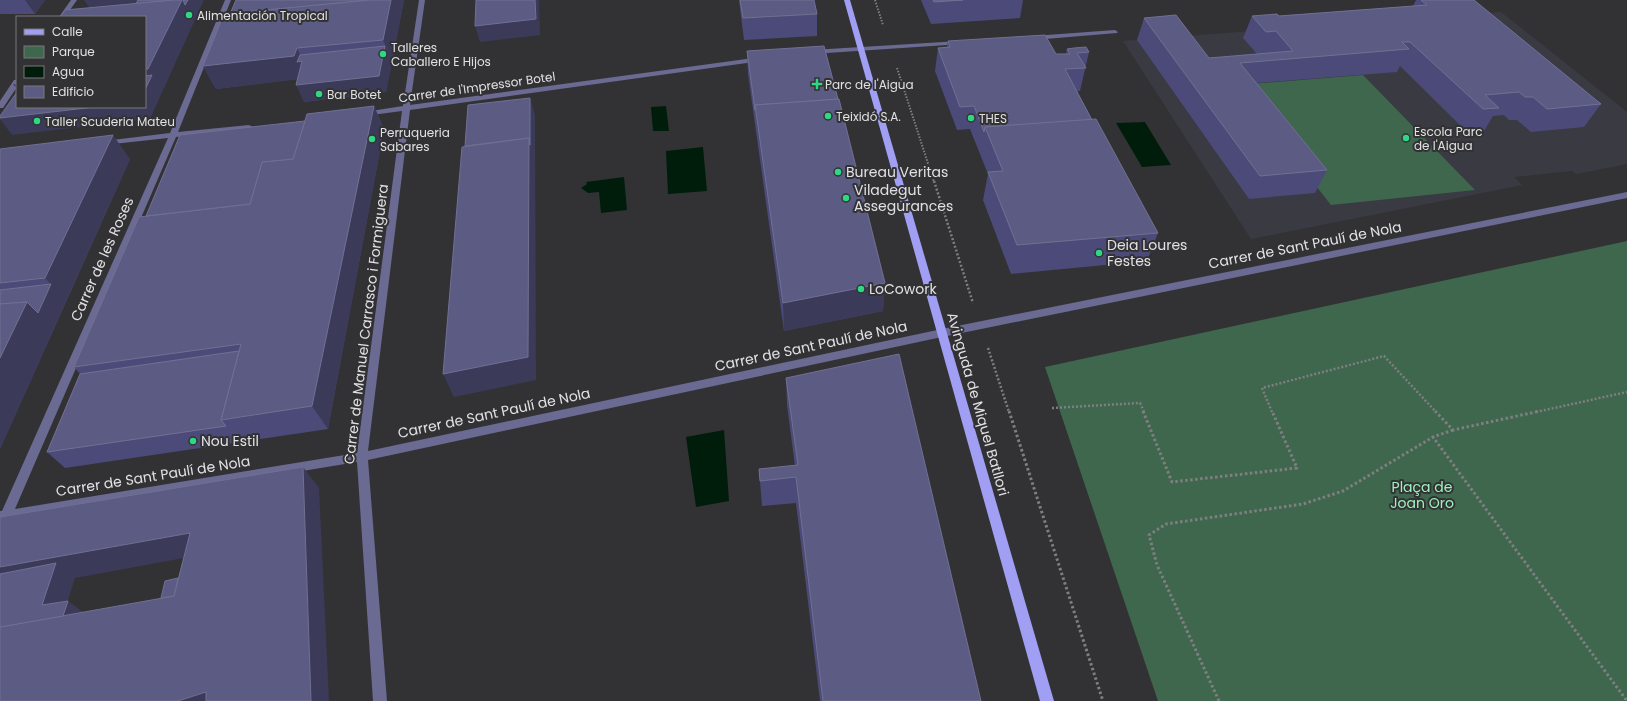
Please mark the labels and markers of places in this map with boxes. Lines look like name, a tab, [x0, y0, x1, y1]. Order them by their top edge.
place label: Alimentación Tropical	[197, 7, 328, 24]
marker: Alimentación Tropical	[184, 10, 194, 20]
place label: Talleres Caballero E Hijos	[391, 39, 491, 70]
marker: Talleres Caballero E Hijos	[378, 49, 388, 59]
place label: Parc de l'Aigua	[825, 76, 914, 93]
marker: Parc de l'Aigua	[812, 79, 822, 89]
place label: Bar Botet	[327, 86, 381, 103]
marker: Bar Botet	[314, 89, 324, 99]
place label: Teixidó S.A.	[836, 108, 901, 125]
place label: THES	[979, 110, 1007, 127]
marker: Teixidó S.A.	[823, 111, 833, 121]
place label: Taller Scuderia Mateu	[45, 113, 175, 130]
marker: THES	[966, 113, 976, 123]
marker: Taller Scuderia Mateu	[32, 116, 42, 126]
place label: Escola Parc de l'Aigua	[1414, 123, 1482, 154]
place label: Perruqueria Sabares	[380, 124, 450, 155]
marker: Escola Parc de l'Aigua	[1401, 133, 1411, 143]
marker: Perruqueria Sabares	[367, 134, 377, 144]
place label: Bureau Veritas	[846, 162, 948, 182]
marker: Bureau Veritas	[833, 167, 843, 177]
place label: Viladegut Assegurances	[854, 180, 953, 216]
marker: Viladegut Assegurances	[841, 193, 851, 203]
place label: Deia Loures Festes	[1107, 235, 1187, 271]
marker: Deia Loures Festes	[1094, 248, 1104, 258]
place label: LoCowork	[869, 279, 937, 299]
marker: LoCowork	[856, 284, 866, 294]
place label: Nou Estil	[201, 431, 259, 451]
marker: Nou Estil	[188, 436, 198, 446]

